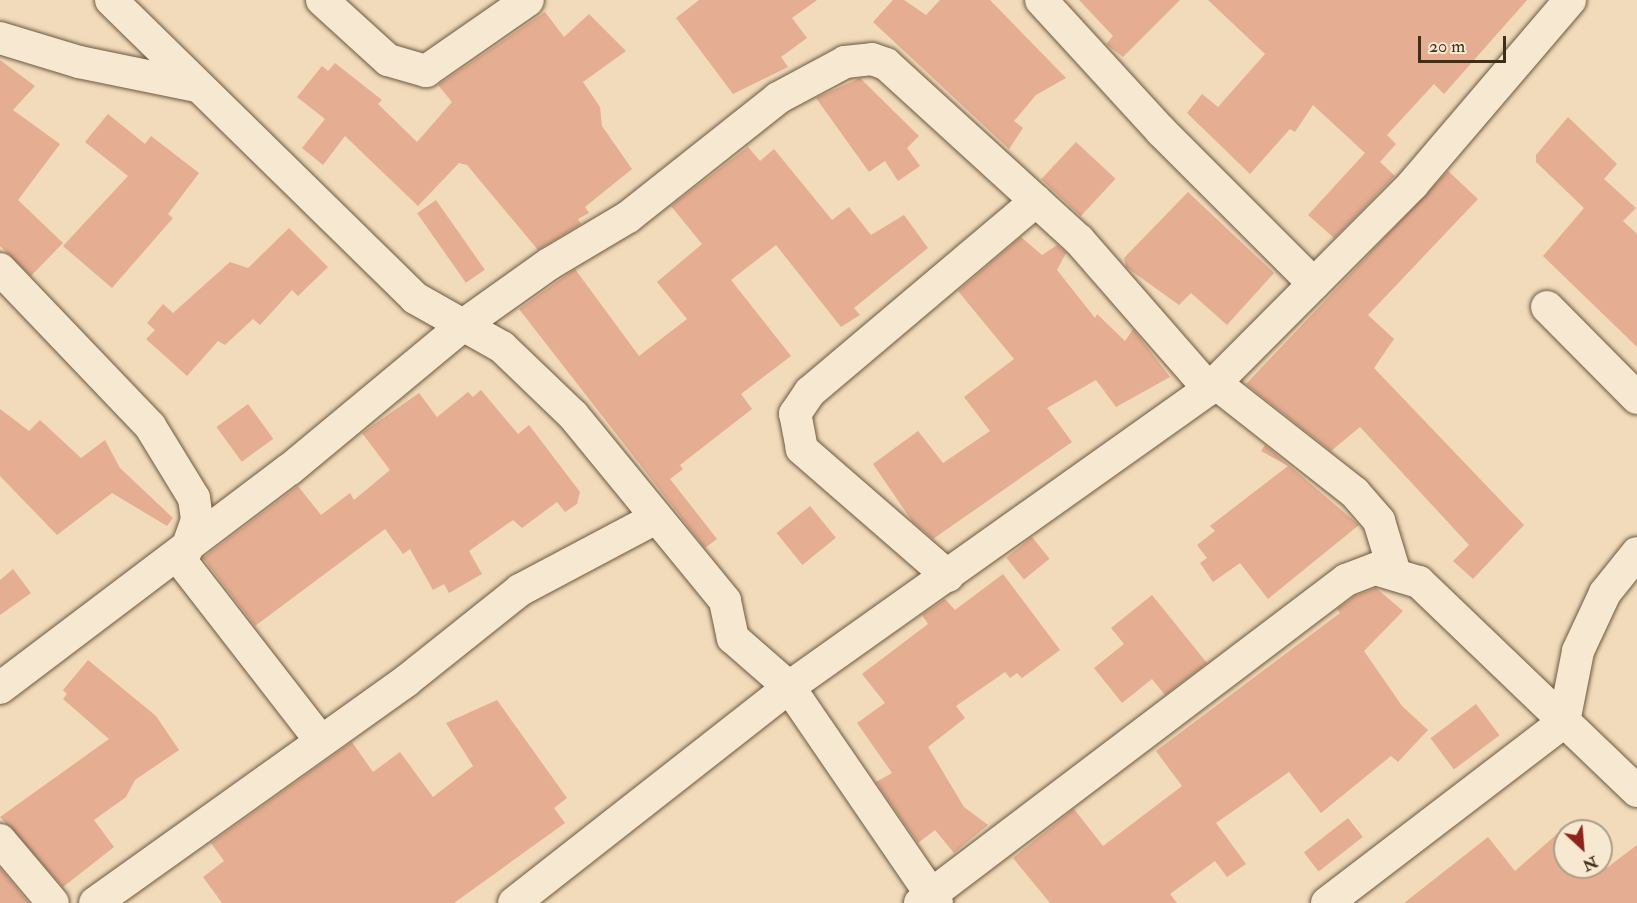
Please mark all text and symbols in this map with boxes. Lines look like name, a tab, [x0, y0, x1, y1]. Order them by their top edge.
scale bar	[1421, 24, 1510, 62]
text: 20 m	[1429, 35, 1465, 58]
north arrow	[1553, 819, 1613, 879]
text: N	[1579, 851, 1601, 876]

